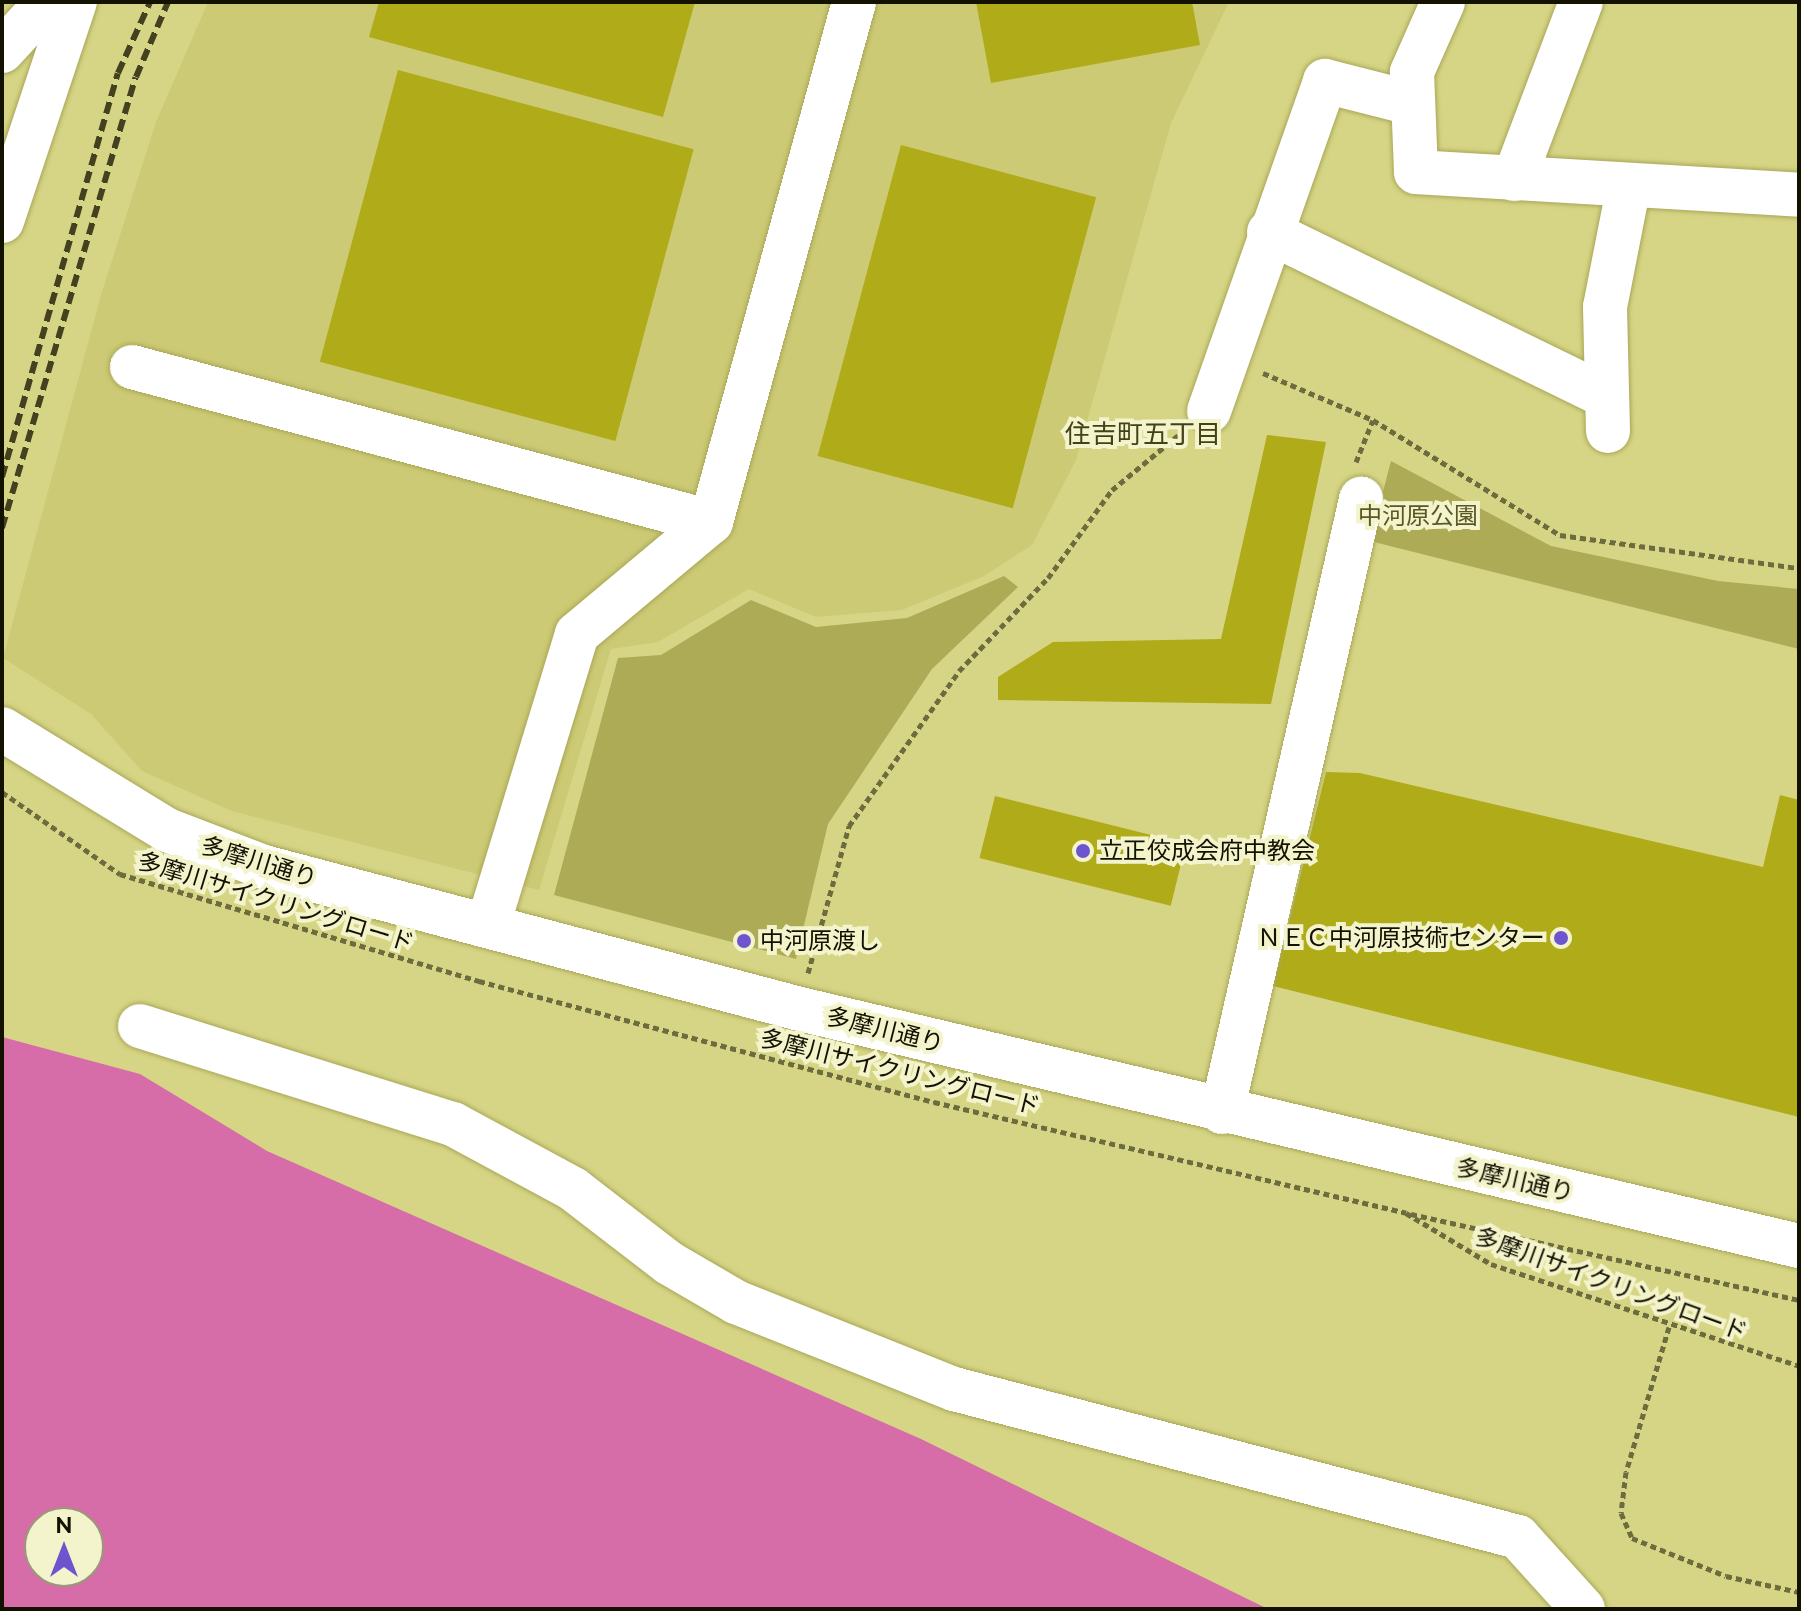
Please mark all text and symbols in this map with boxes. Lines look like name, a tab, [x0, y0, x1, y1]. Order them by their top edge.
district label: 住吉町五丁目	[1065, 419, 1221, 451]
park label: 中河原公園	[1358, 502, 1478, 530]
street label: 多摩川通り	[197, 831, 321, 893]
place label: 立正佼成会府中教会	[1099, 837, 1315, 865]
marker: 立正佼成会府中教会	[1074, 842, 1092, 860]
street label: 多摩川サイクリングロード	[134, 846, 418, 958]
place label: ＮＥＣ中河原技術センター	[1257, 924, 1545, 952]
place label: 中河原渡し	[760, 927, 880, 955]
marker: ＮＥＣ中河原技術センター	[1552, 929, 1570, 947]
marker: 中河原渡し	[735, 932, 753, 950]
street label: 多摩川通り	[823, 1002, 947, 1058]
street label: 多摩川サイクリングロード	[757, 1023, 1043, 1121]
street label: 多摩川通り	[1453, 1152, 1577, 1208]
street label: 多摩川サイクリングロード	[1471, 1221, 1751, 1347]
north arrow	[24, 1507, 104, 1587]
text: N	[56, 1512, 72, 1538]

